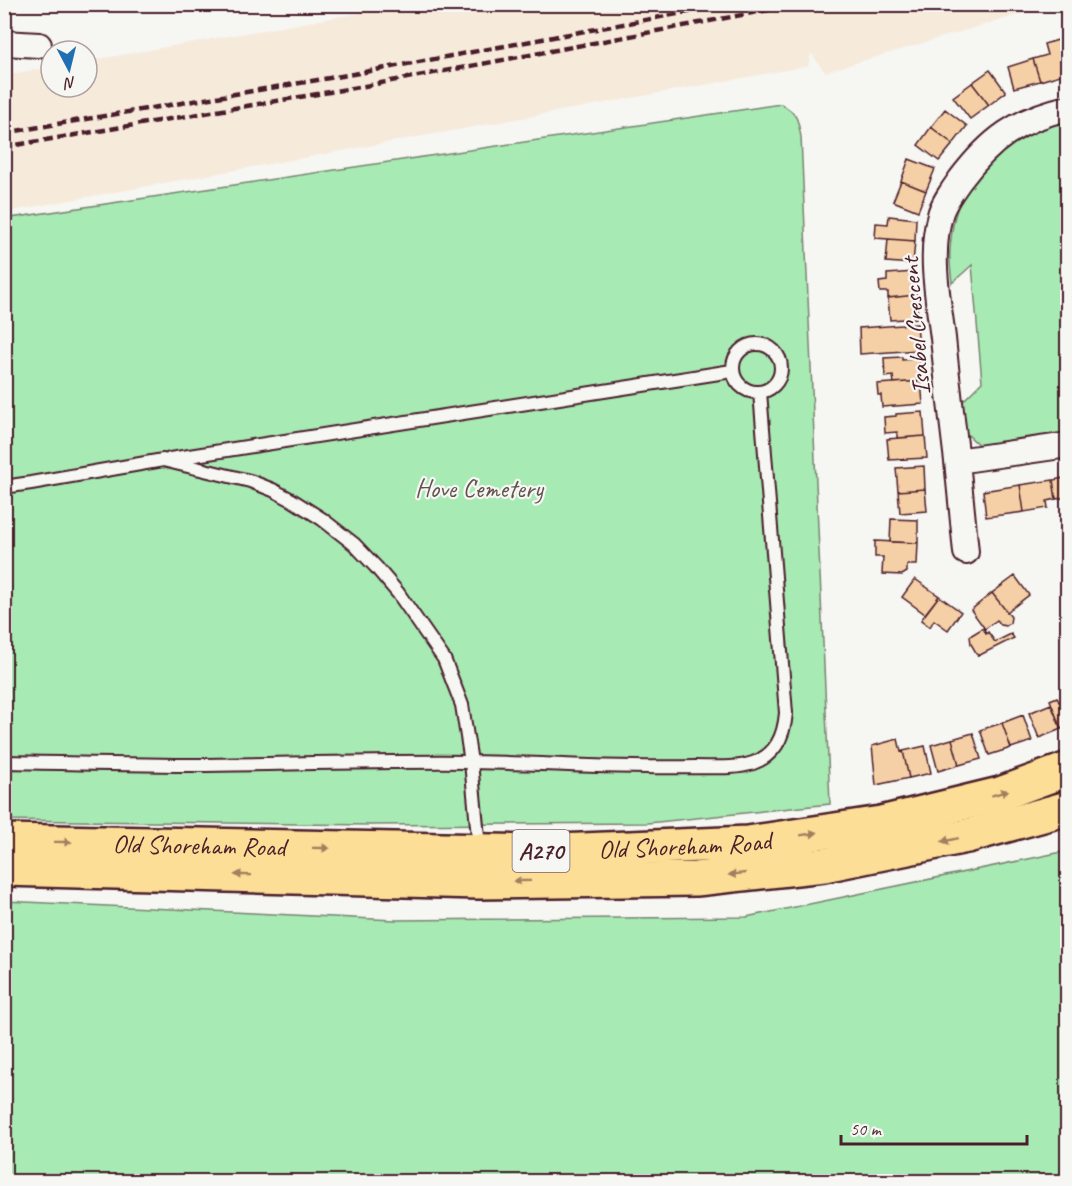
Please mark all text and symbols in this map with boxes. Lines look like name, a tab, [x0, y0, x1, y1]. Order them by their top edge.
north arrow	[39, 39, 99, 99]
text: N	[62, 72, 77, 94]
street label: Isabel Crescent	[893, 253, 938, 396]
park label: Hove Cemetery	[415, 472, 545, 505]
one-way arrow	[991, 788, 1009, 797]
street label: Old Shoreham Road	[598, 823, 777, 866]
street label: Old Shoreham Road	[112, 827, 289, 864]
one-way arrow	[800, 829, 819, 838]
road number: A270	[512, 830, 570, 872]
one-way arrow	[941, 835, 960, 845]
one-way arrow	[53, 837, 72, 847]
one-way arrow	[311, 843, 330, 853]
one-way arrow	[728, 869, 747, 879]
one-way arrow	[233, 871, 252, 880]
one-way arrow	[512, 876, 531, 886]
scale bar	[841, 1108, 1027, 1146]
text: 50 m	[850, 1118, 883, 1140]

